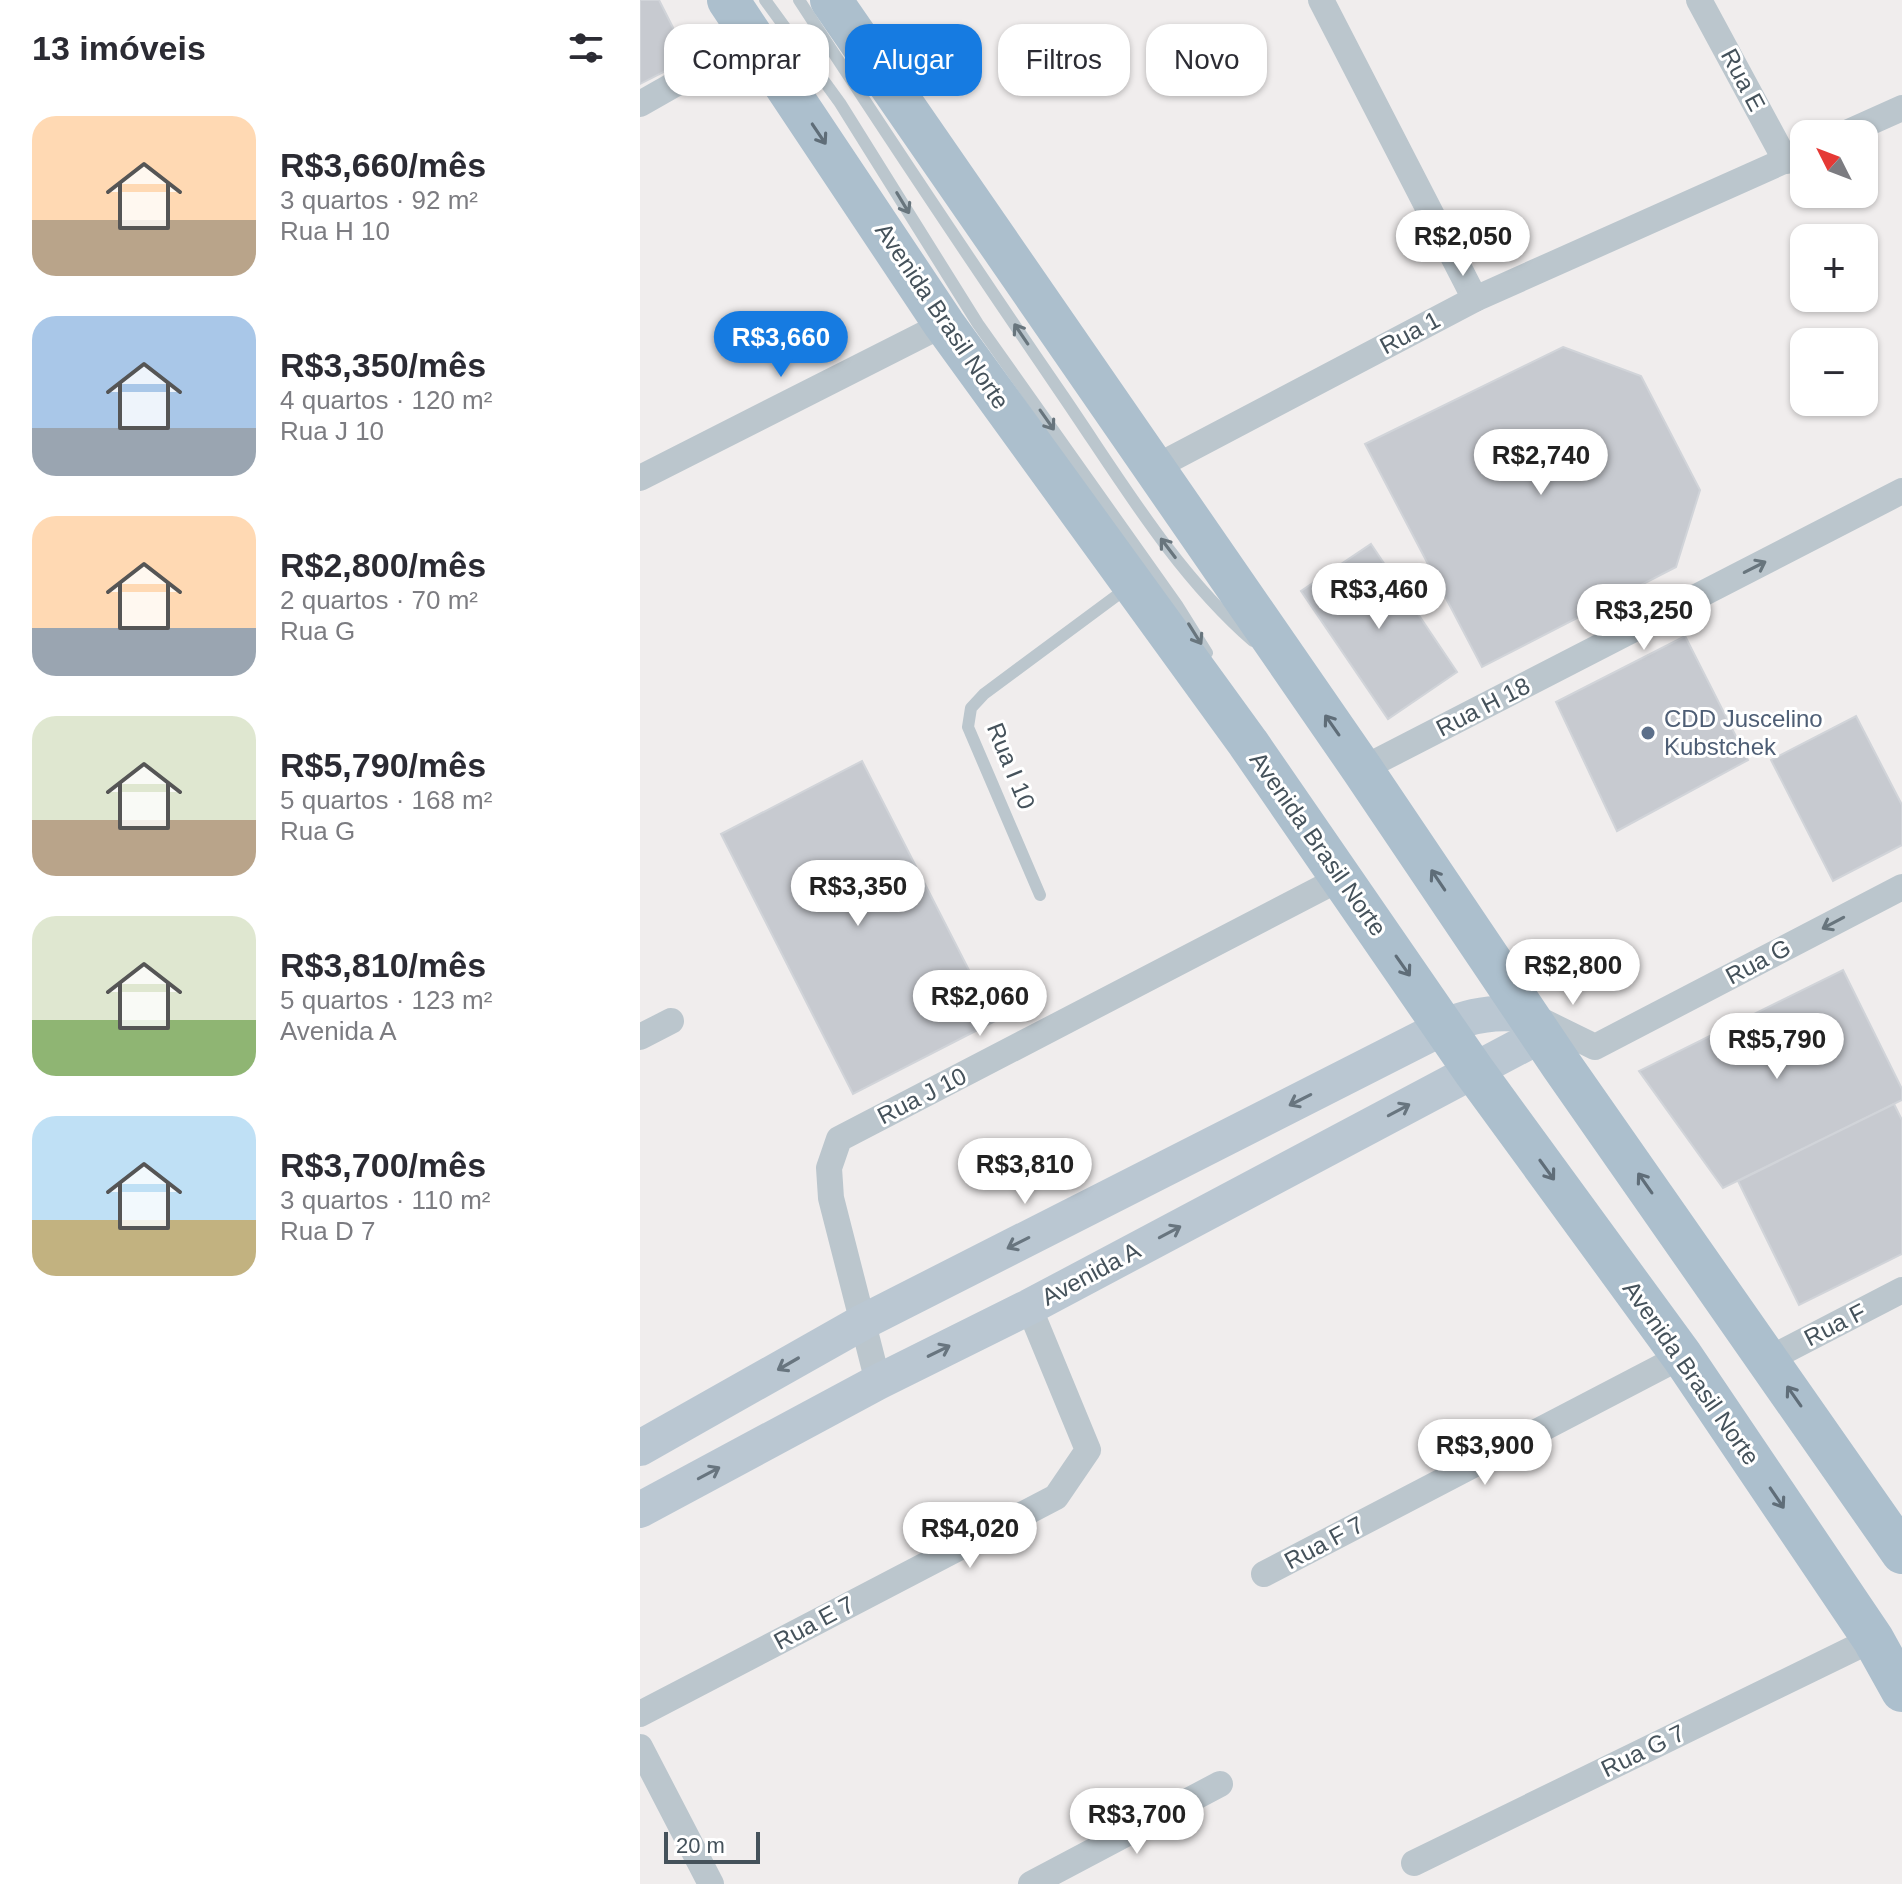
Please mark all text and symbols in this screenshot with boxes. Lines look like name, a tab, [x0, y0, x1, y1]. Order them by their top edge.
chip: Comprar	[664, 24, 829, 96]
chip: Alugar	[845, 24, 982, 96]
chip: Filtros	[998, 24, 1130, 96]
chip: Novo	[1146, 24, 1267, 96]
icon: filters	[564, 26, 608, 70]
text: 13 imóveis	[32, 29, 206, 67]
street label: Rua E	[1716, 44, 1771, 116]
north arrow	[1790, 120, 1878, 208]
map controls	[1790, 120, 1878, 416]
one-way arrow	[812, 122, 828, 145]
text: R$3,660/mês	[280, 146, 486, 184]
icon: home	[96, 148, 192, 244]
text: 3 quartos · 92 m²	[280, 185, 478, 215]
one-way arrow	[896, 191, 912, 214]
pin: R$2,050	[1389, 210, 1537, 278]
text: Rua H 10	[280, 216, 390, 246]
street label: Avenida Brasil Norte	[870, 218, 1015, 414]
text: R$2,050	[1414, 221, 1512, 251]
button: +	[1790, 224, 1878, 312]
street label: Rua 1	[1375, 306, 1444, 360]
pin: R$3,660	[707, 311, 855, 379]
text: R$3,660	[732, 322, 830, 352]
one-way arrow	[1012, 323, 1029, 345]
button: −	[1790, 328, 1878, 416]
text: R$3,350/mês	[280, 346, 486, 384]
icon: home	[96, 348, 192, 444]
text: 4 quartos · 120 m²	[280, 385, 492, 415]
one-way arrow	[1039, 408, 1055, 430]
text: Rua J 10	[280, 416, 384, 446]
pin: R$2,740	[1467, 429, 1615, 497]
text: R$2,740	[1492, 440, 1590, 470]
one-way arrow	[1159, 538, 1176, 559]
text: R$2,800/mês	[280, 546, 486, 584]
icon: home	[96, 548, 192, 644]
one-way arrow	[1743, 558, 1766, 574]
pin: R$3,460	[1305, 563, 1453, 631]
text: R$3,460	[1330, 574, 1428, 604]
pin: R$3,250	[1570, 584, 1718, 652]
text: 2 quartos · 70 m²	[280, 585, 478, 615]
text: R$3,250	[1595, 595, 1693, 625]
text: Rua G	[280, 616, 355, 646]
one-way arrow	[1186, 622, 1203, 644]
street label: Rua H 18	[1431, 672, 1534, 742]
place label: CDD Juscelino Kubstchek	[1664, 705, 1823, 760]
one-way arrow	[1324, 715, 1340, 737]
street label: Rua I 10	[982, 719, 1041, 813]
marker: CDD Juscelino Kubstchek	[1639, 724, 1657, 742]
text: R$5,790/mês	[280, 746, 486, 784]
street label: Avenida Brasil Norte	[1245, 747, 1392, 941]
icon: home	[96, 748, 192, 844]
text: 5 quartos · 168 m²	[280, 785, 492, 815]
text: Rua G	[280, 816, 355, 846]
pin: R$3,350	[784, 860, 932, 928]
one-way arrow	[1430, 869, 1446, 891]
text: R$3,350	[809, 871, 907, 901]
one-way arrow	[1821, 916, 1845, 932]
street label: Rua G	[1721, 933, 1795, 990]
pin: R$2,800	[1499, 939, 1647, 1007]
text: R$3,810/mês	[280, 946, 486, 984]
icon: home	[96, 948, 192, 1044]
text: R$2,800	[1524, 950, 1622, 980]
one-way arrow	[1395, 954, 1411, 976]
pin: R$2,060	[906, 970, 1054, 1038]
text: R$2,060	[931, 981, 1029, 1011]
text: 5 quartos · 123 m²	[280, 985, 492, 1015]
pin: R$5,790	[1703, 1013, 1851, 1081]
text: Avenida A	[280, 1016, 397, 1046]
text: R$5,790	[1728, 1024, 1826, 1054]
street label: Rua J 10	[873, 1062, 971, 1129]
one-way arrow	[1288, 1093, 1312, 1109]
one-way arrow	[1387, 1102, 1411, 1118]
pin: R$3,810	[951, 1138, 1099, 1206]
text: R$3,700/mês	[280, 1146, 486, 1184]
icon: home	[96, 1148, 192, 1244]
text: R$3,810	[976, 1149, 1074, 1179]
one-way arrow	[1539, 1159, 1556, 1181]
one-way arrow	[1637, 1173, 1653, 1195]
text: 3 quartos · 110 m²	[280, 1185, 491, 1215]
text: Rua D 7	[280, 1216, 375, 1246]
one-way arrow	[1157, 1224, 1181, 1239]
one-way arrow	[1007, 1236, 1031, 1252]
street label: Avenida A	[1037, 1236, 1145, 1311]
street label: Avenida Brasil Norte	[1618, 1276, 1765, 1470]
street label: Rua F	[1800, 1298, 1870, 1351]
one-way arrow	[926, 1343, 950, 1359]
one-way arrow	[777, 1356, 800, 1372]
one-way arrow	[1786, 1386, 1802, 1408]
pin: R$3,900	[1411, 1419, 1559, 1487]
text: R$3,900	[1436, 1430, 1534, 1460]
one-way arrow	[696, 1464, 720, 1480]
one-way arrow	[1769, 1486, 1785, 1508]
pin: R$4,020	[896, 1502, 1044, 1570]
street label: Rua F 7	[1280, 1511, 1368, 1575]
text: R$4,020	[921, 1513, 1019, 1543]
street label: Rua E 7	[769, 1590, 858, 1655]
street label: Rua G 7	[1597, 1719, 1689, 1782]
pin: R$3,700	[1063, 1788, 1211, 1856]
text: R$3,700	[1088, 1799, 1186, 1829]
scale bar	[664, 1828, 760, 1864]
text: 20 m	[676, 1833, 725, 1858]

